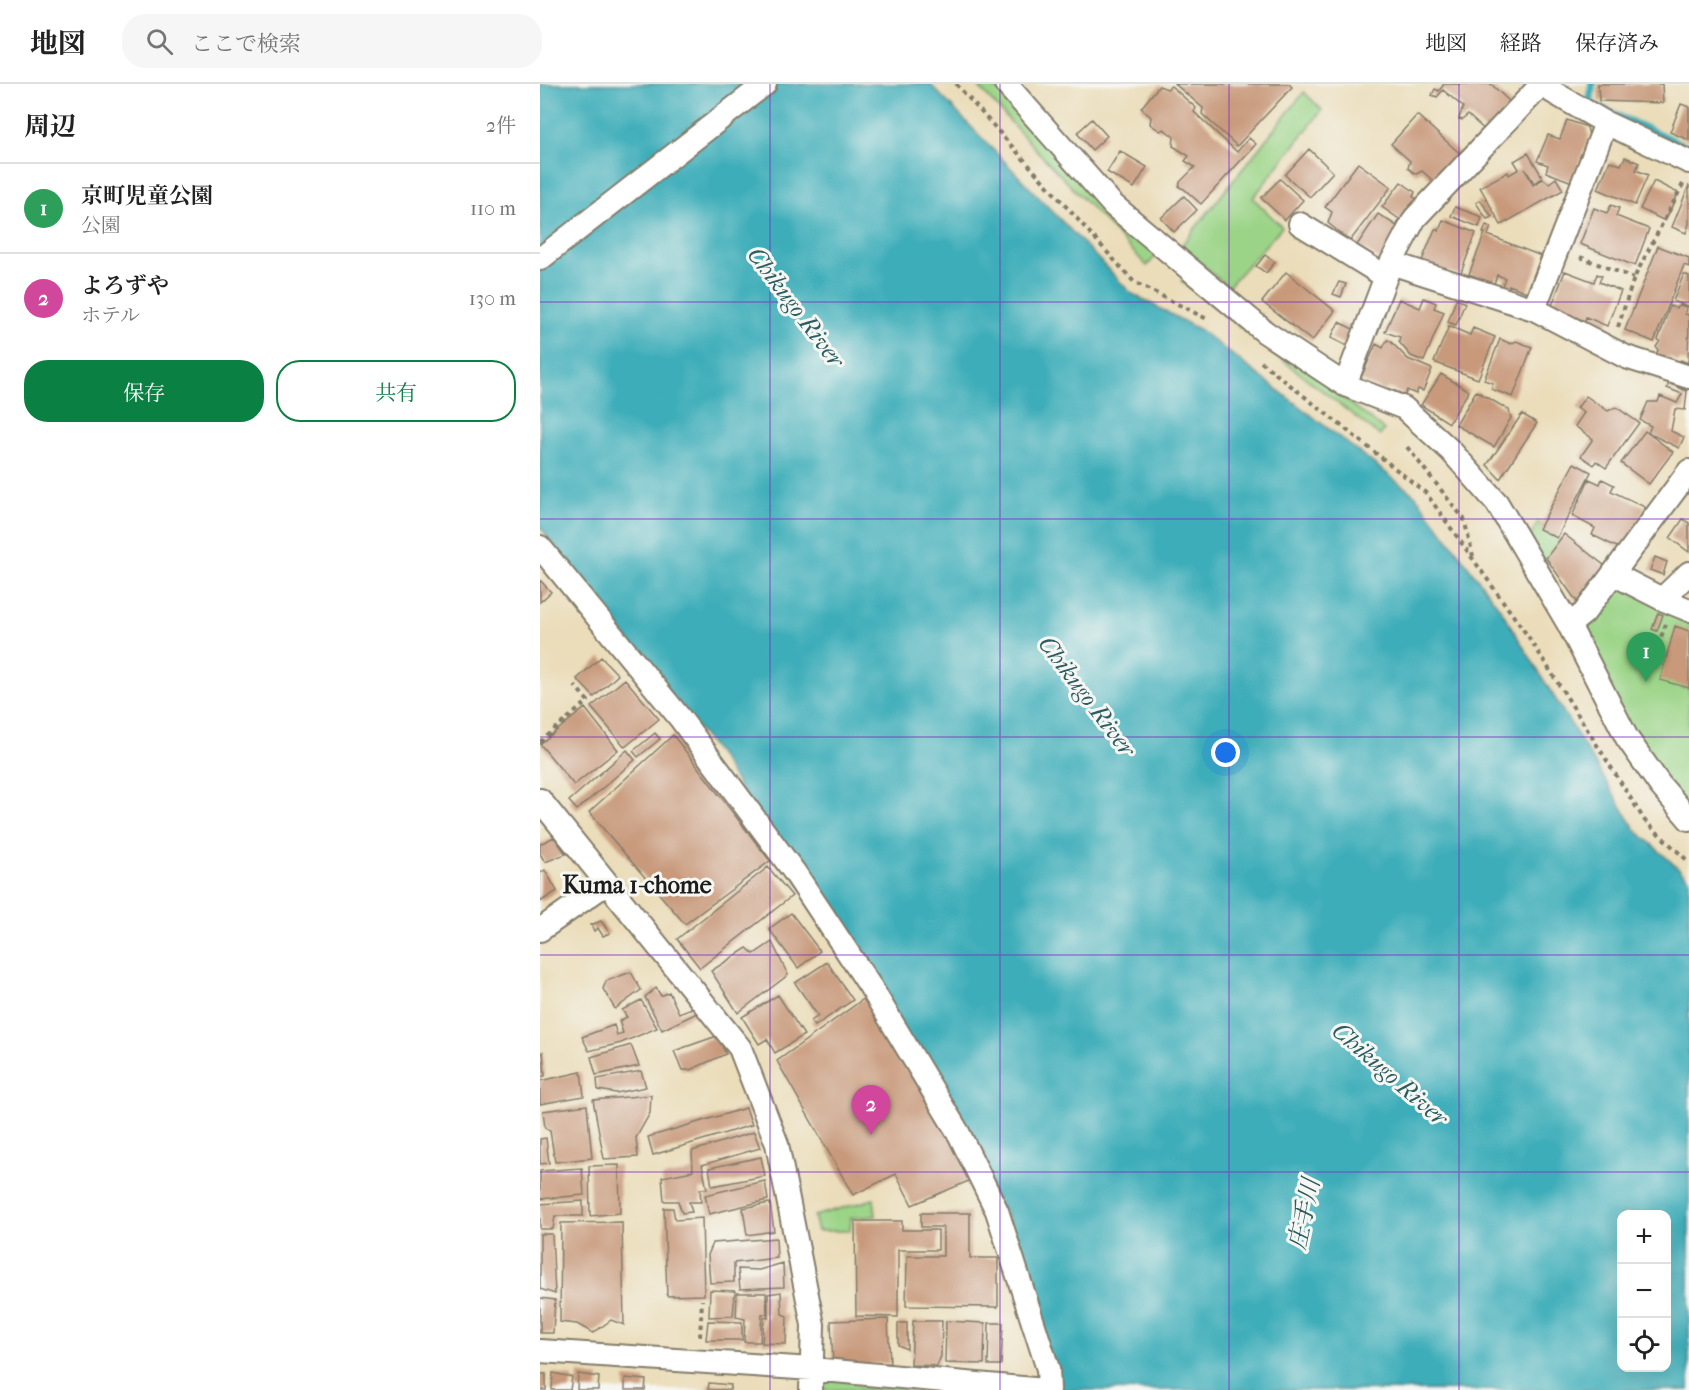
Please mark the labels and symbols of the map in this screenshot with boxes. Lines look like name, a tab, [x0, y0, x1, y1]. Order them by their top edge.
water label: Chikugo River	[742, 241, 852, 375]
water label: Chikugo River	[1033, 630, 1143, 764]
pin: 1	[1626, 632, 1666, 682]
your location	[1211, 738, 1240, 767]
district label: Kuma 1-chome	[562, 871, 712, 899]
water label: Chikugo River	[1327, 1016, 1455, 1133]
pin: 2	[852, 1086, 890, 1135]
water label: 庄手川	[1283, 1173, 1326, 1252]

